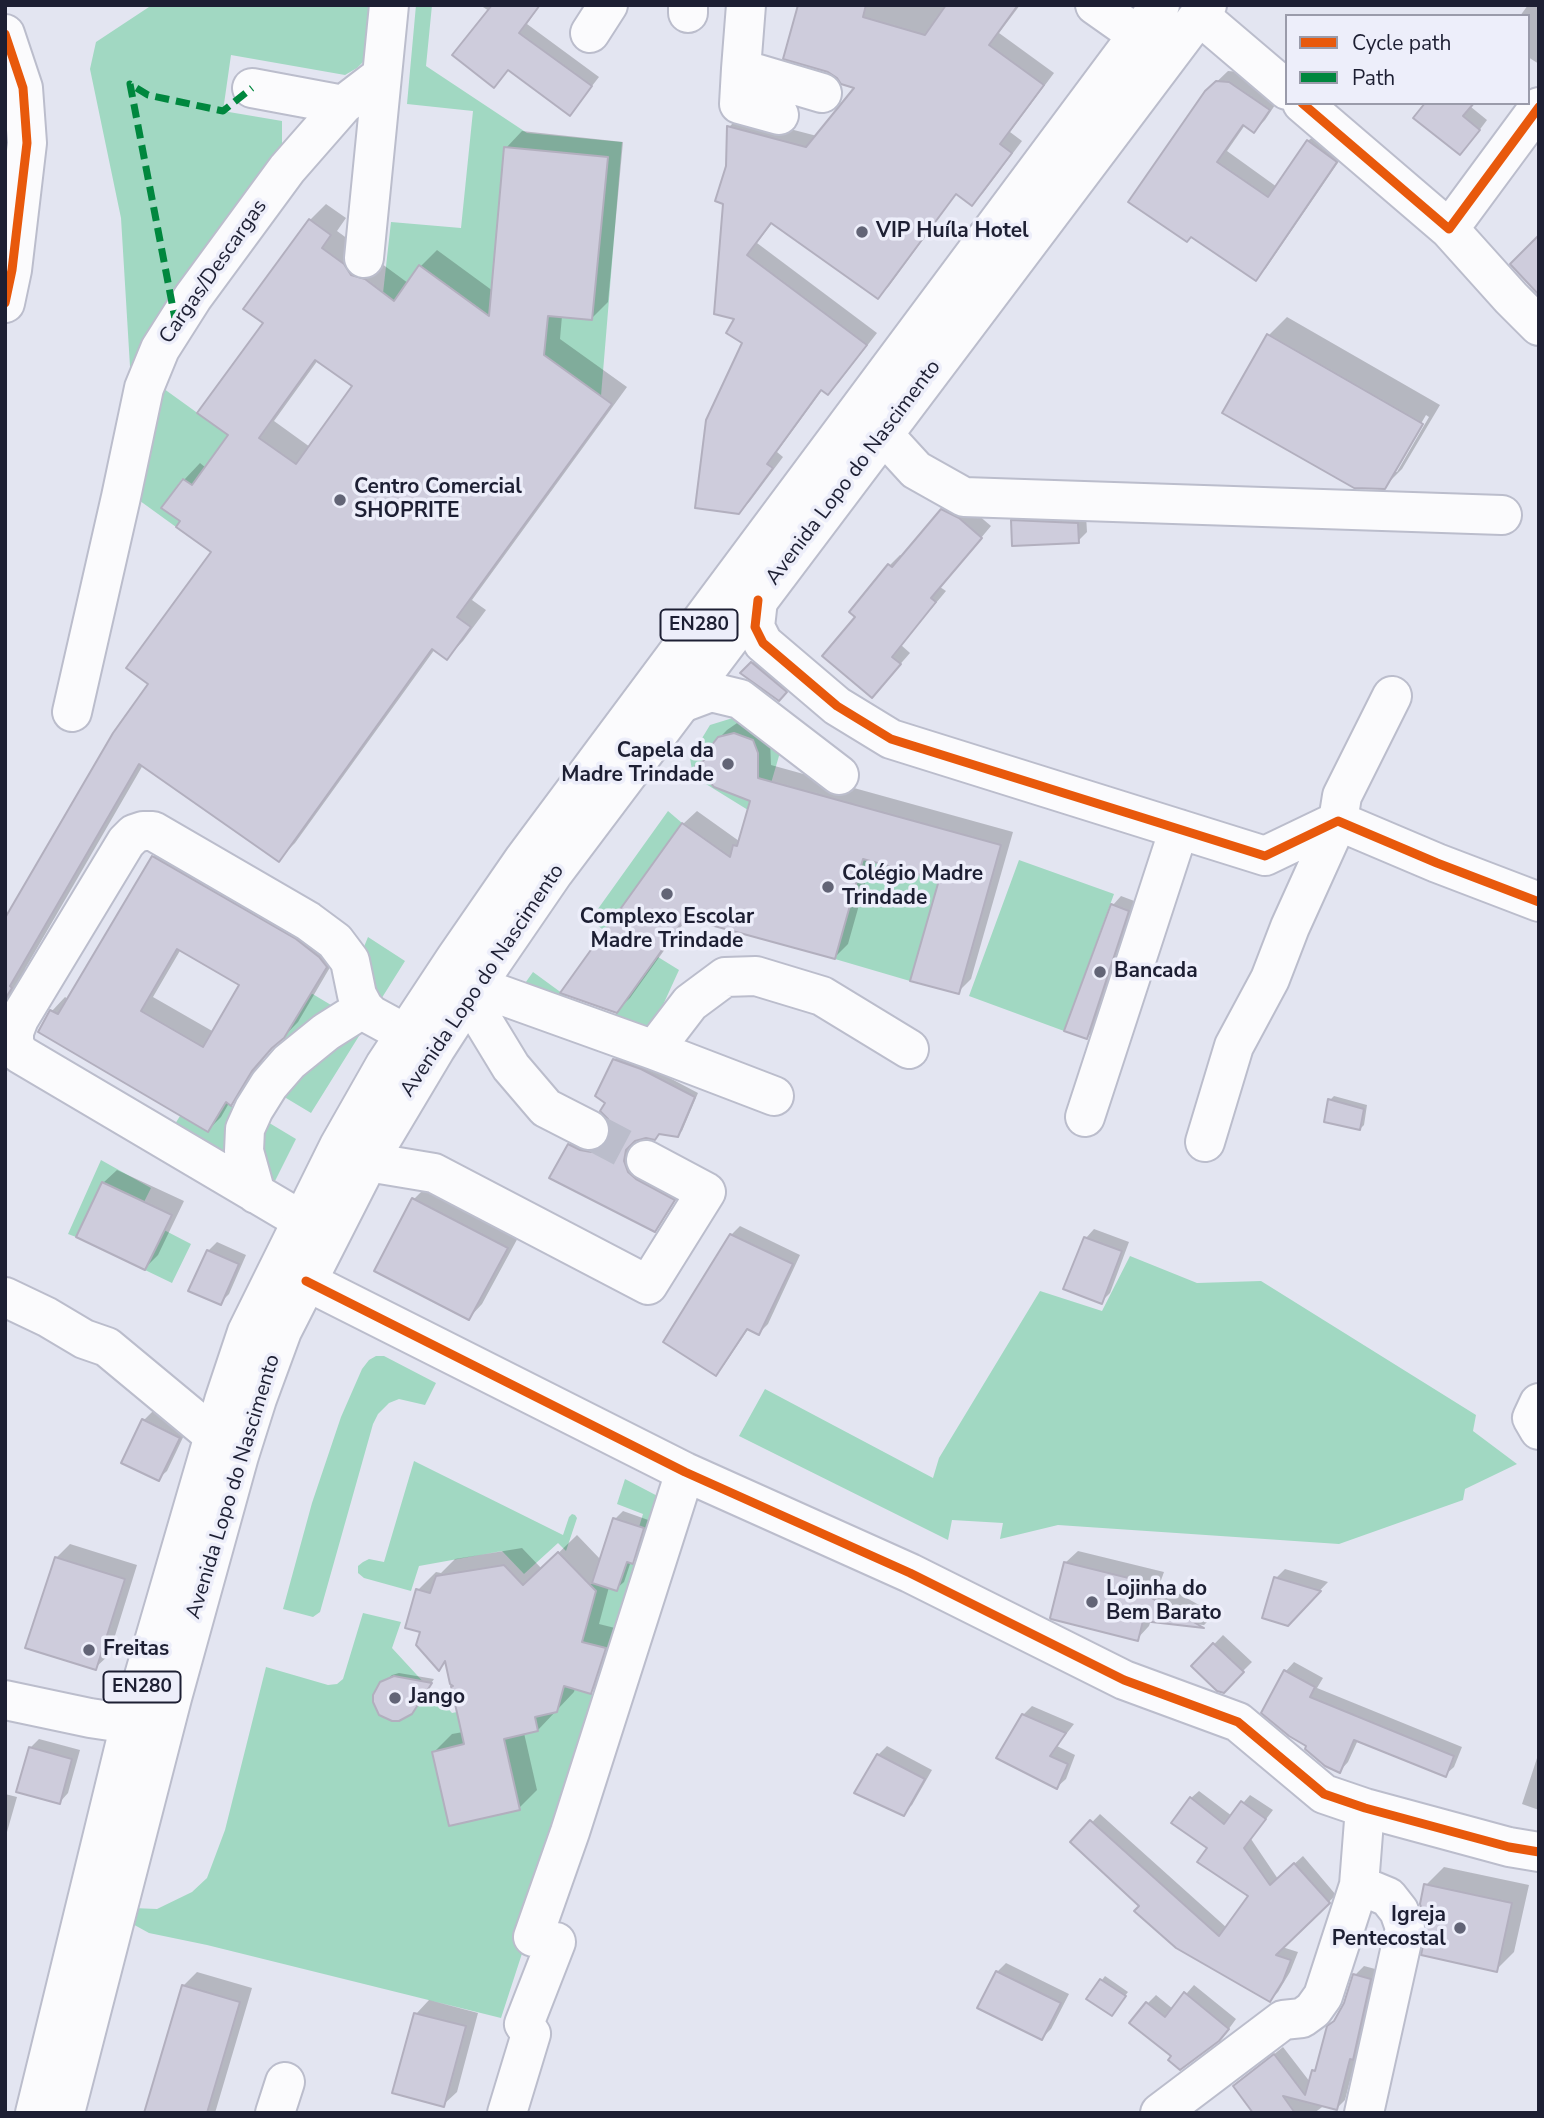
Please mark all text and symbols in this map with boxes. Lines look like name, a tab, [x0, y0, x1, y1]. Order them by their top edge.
legend	[1285, 14, 1530, 105]
text: Cycle path	[1352, 29, 1451, 57]
text: Path	[1352, 64, 1395, 92]
street label: Cargas/Descargas	[155, 195, 273, 349]
place label: VIP Huíla Hotel	[876, 219, 1029, 245]
marker: VIP Huíla Hotel	[854, 224, 870, 240]
street label: Avenida Lopo do Nascimento	[761, 356, 947, 590]
place label: Centro Comercial SHOPRITE	[354, 475, 522, 525]
marker: Centro Comercial SHOPRITE	[332, 492, 348, 508]
road number: EN280	[660, 610, 738, 640]
place label: Capela da Madre Trindade	[561, 739, 714, 789]
marker: Capela da Madre Trindade	[720, 756, 736, 772]
street label: Avenida Lopo do Nascimento	[396, 860, 570, 1102]
place label: Colégio Madre Trindade	[842, 862, 983, 912]
marker: Colégio Madre Trindade	[820, 879, 836, 895]
marker: Complexo Escolar Madre Trindade	[659, 886, 675, 902]
place label: Complexo Escolar Madre Trindade	[580, 905, 754, 955]
place label: Bancada	[1114, 959, 1198, 985]
marker: Bancada	[1092, 964, 1108, 980]
street label: Avenida Lopo do Nascimento	[182, 1352, 286, 1622]
place label: Lojinha do Bem Barato	[1106, 1577, 1222, 1627]
marker: Lojinha do Bem Barato	[1084, 1594, 1100, 1610]
place label: Freitas	[103, 1637, 169, 1663]
marker: Freitas	[81, 1642, 97, 1658]
road number: EN280	[104, 1672, 180, 1702]
place label: Jango	[409, 1685, 465, 1711]
marker: Jango	[387, 1690, 403, 1706]
place label: Igreja Pentecostal	[1332, 1903, 1446, 1953]
marker: Igreja Pentecostal	[1452, 1920, 1468, 1936]

